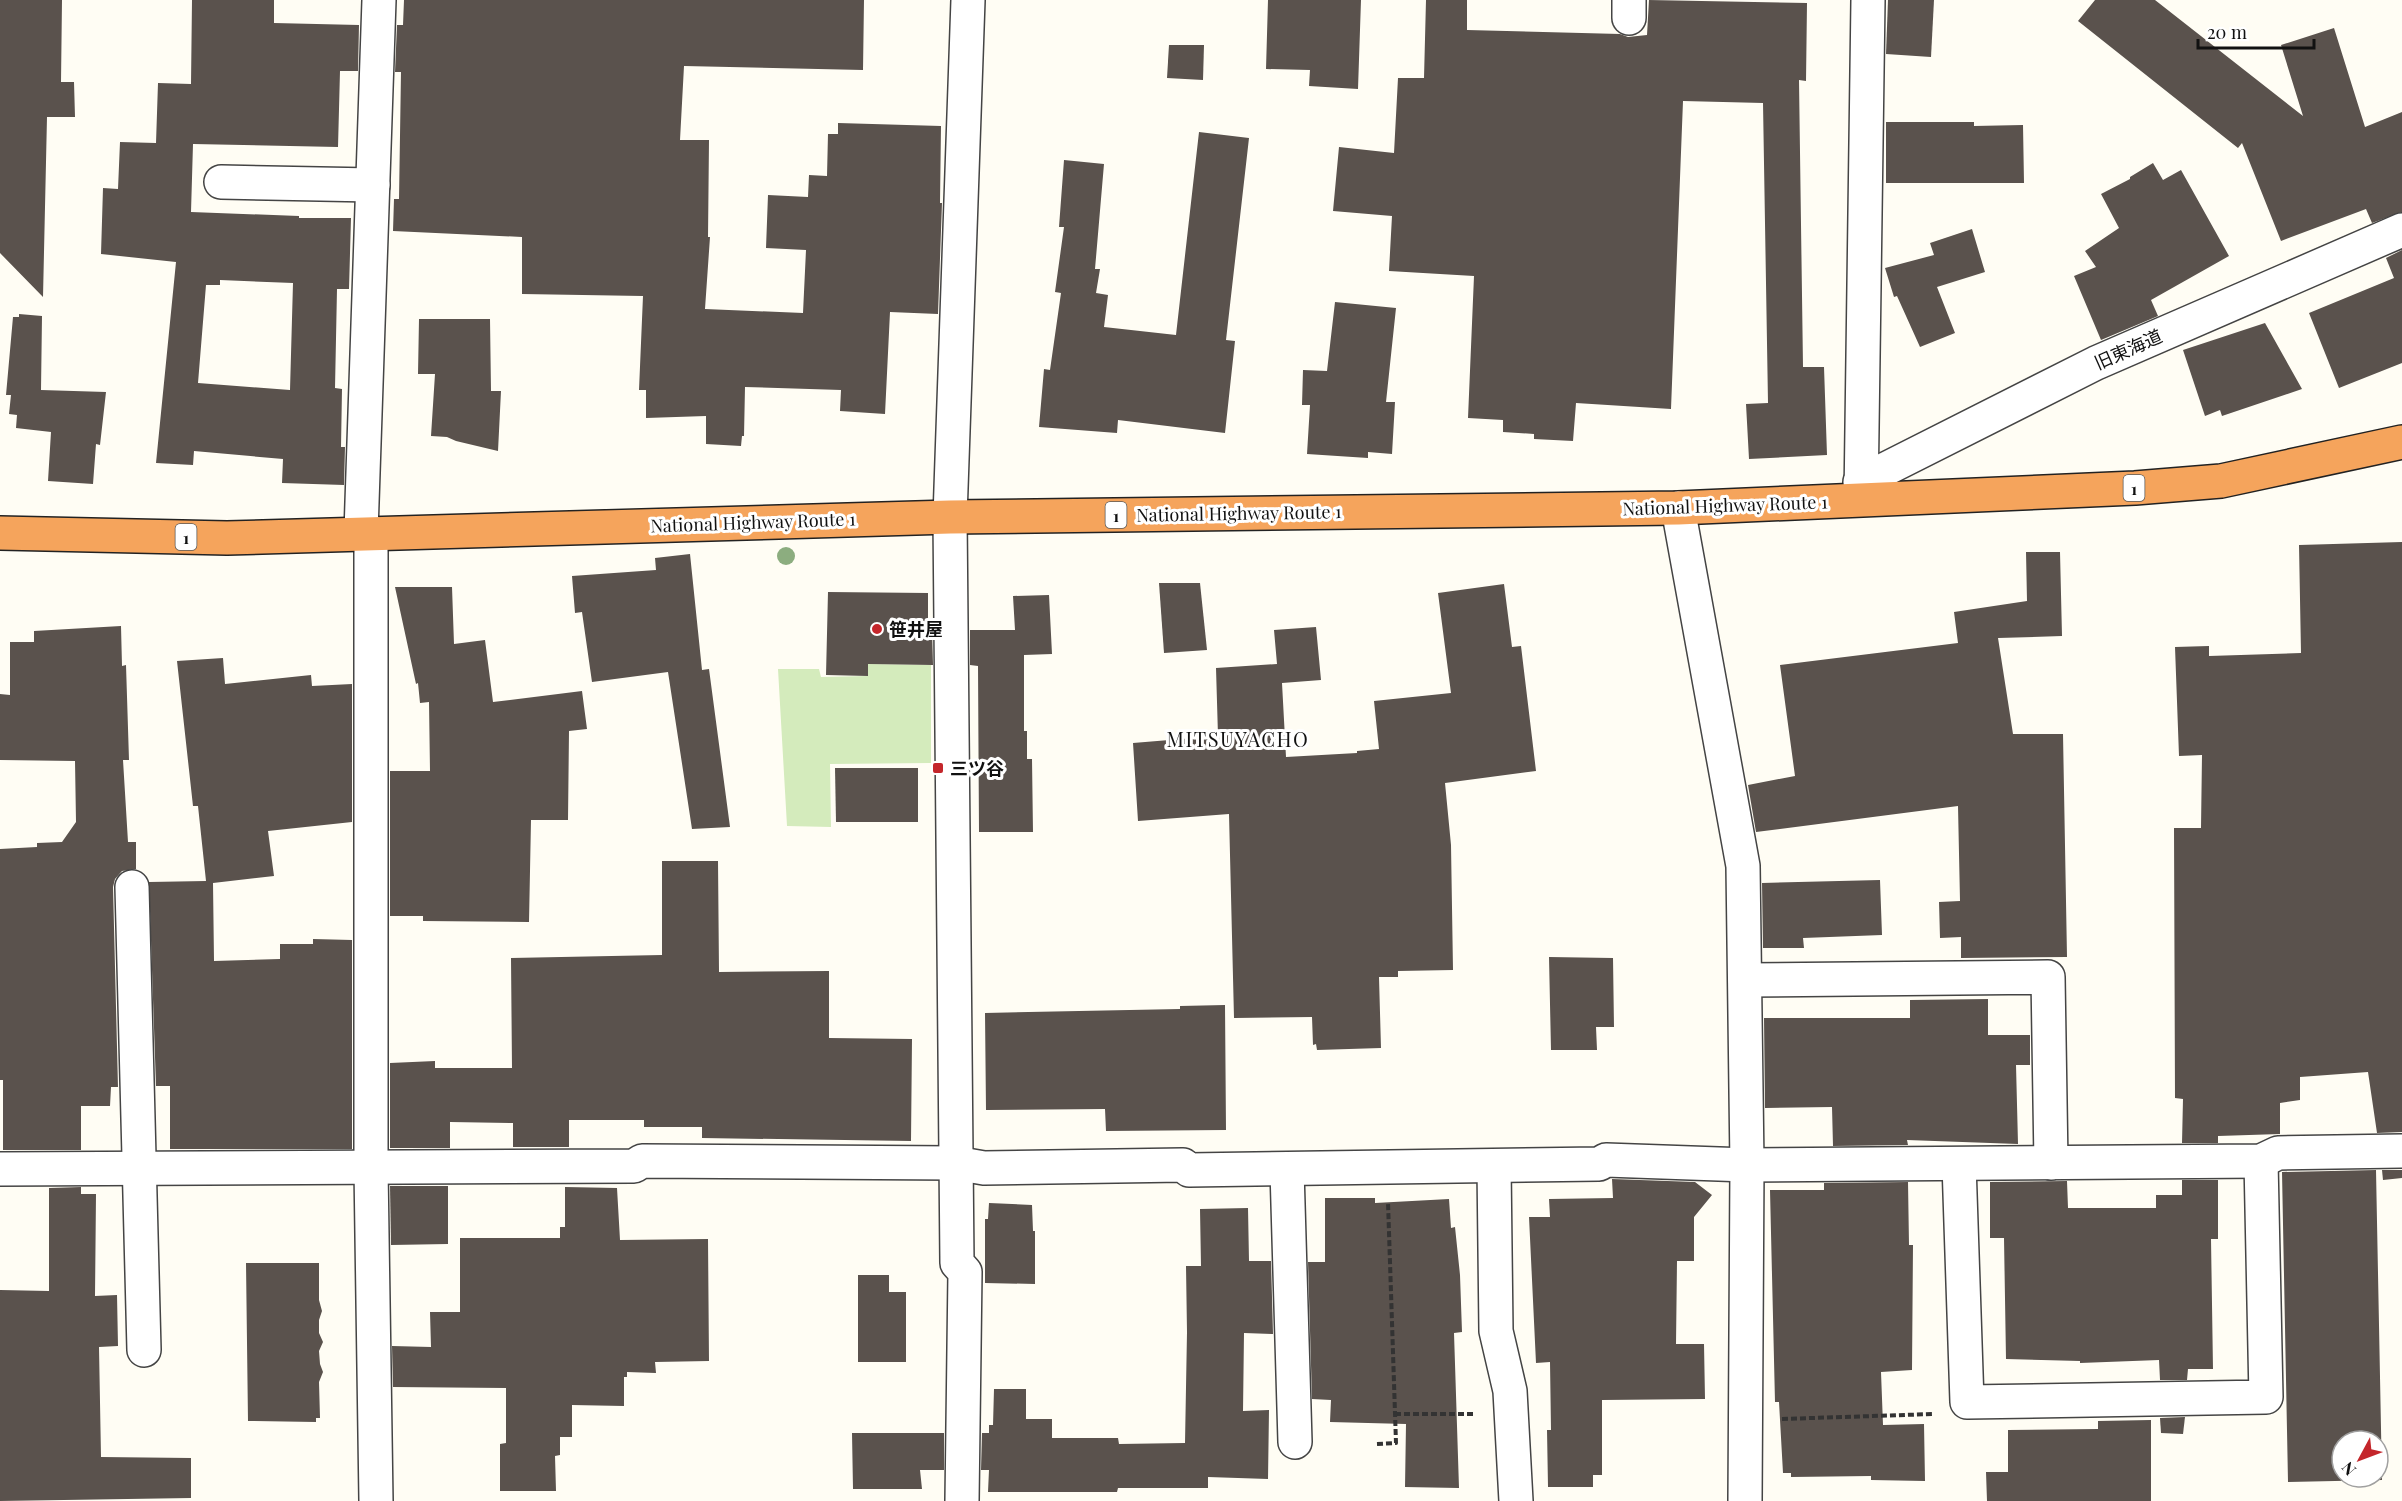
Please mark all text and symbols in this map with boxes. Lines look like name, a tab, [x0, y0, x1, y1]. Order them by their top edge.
scale bar	[2198, 12, 2314, 50]
text: 20 m	[2207, 20, 2247, 44]
street label: 旧東海道	[2090, 323, 2166, 375]
road number: 1	[2124, 475, 2144, 501]
street label: National Highway Route 1	[1622, 489, 1828, 521]
street label: National Highway Route 1	[1136, 499, 1342, 527]
road number: 1	[1106, 502, 1126, 528]
street label: National Highway Route 1	[650, 506, 856, 538]
road number: 1	[176, 524, 196, 550]
place label: 笹井屋	[889, 617, 943, 641]
marker: 笹井屋	[870, 622, 884, 636]
district label: MITSUYACHO	[1167, 725, 1309, 752]
place label: 三ツ谷	[950, 756, 1004, 780]
marker: 三ツ谷	[931, 761, 945, 775]
north arrow	[2330, 1429, 2390, 1489]
text: N	[2336, 1458, 2360, 1480]

